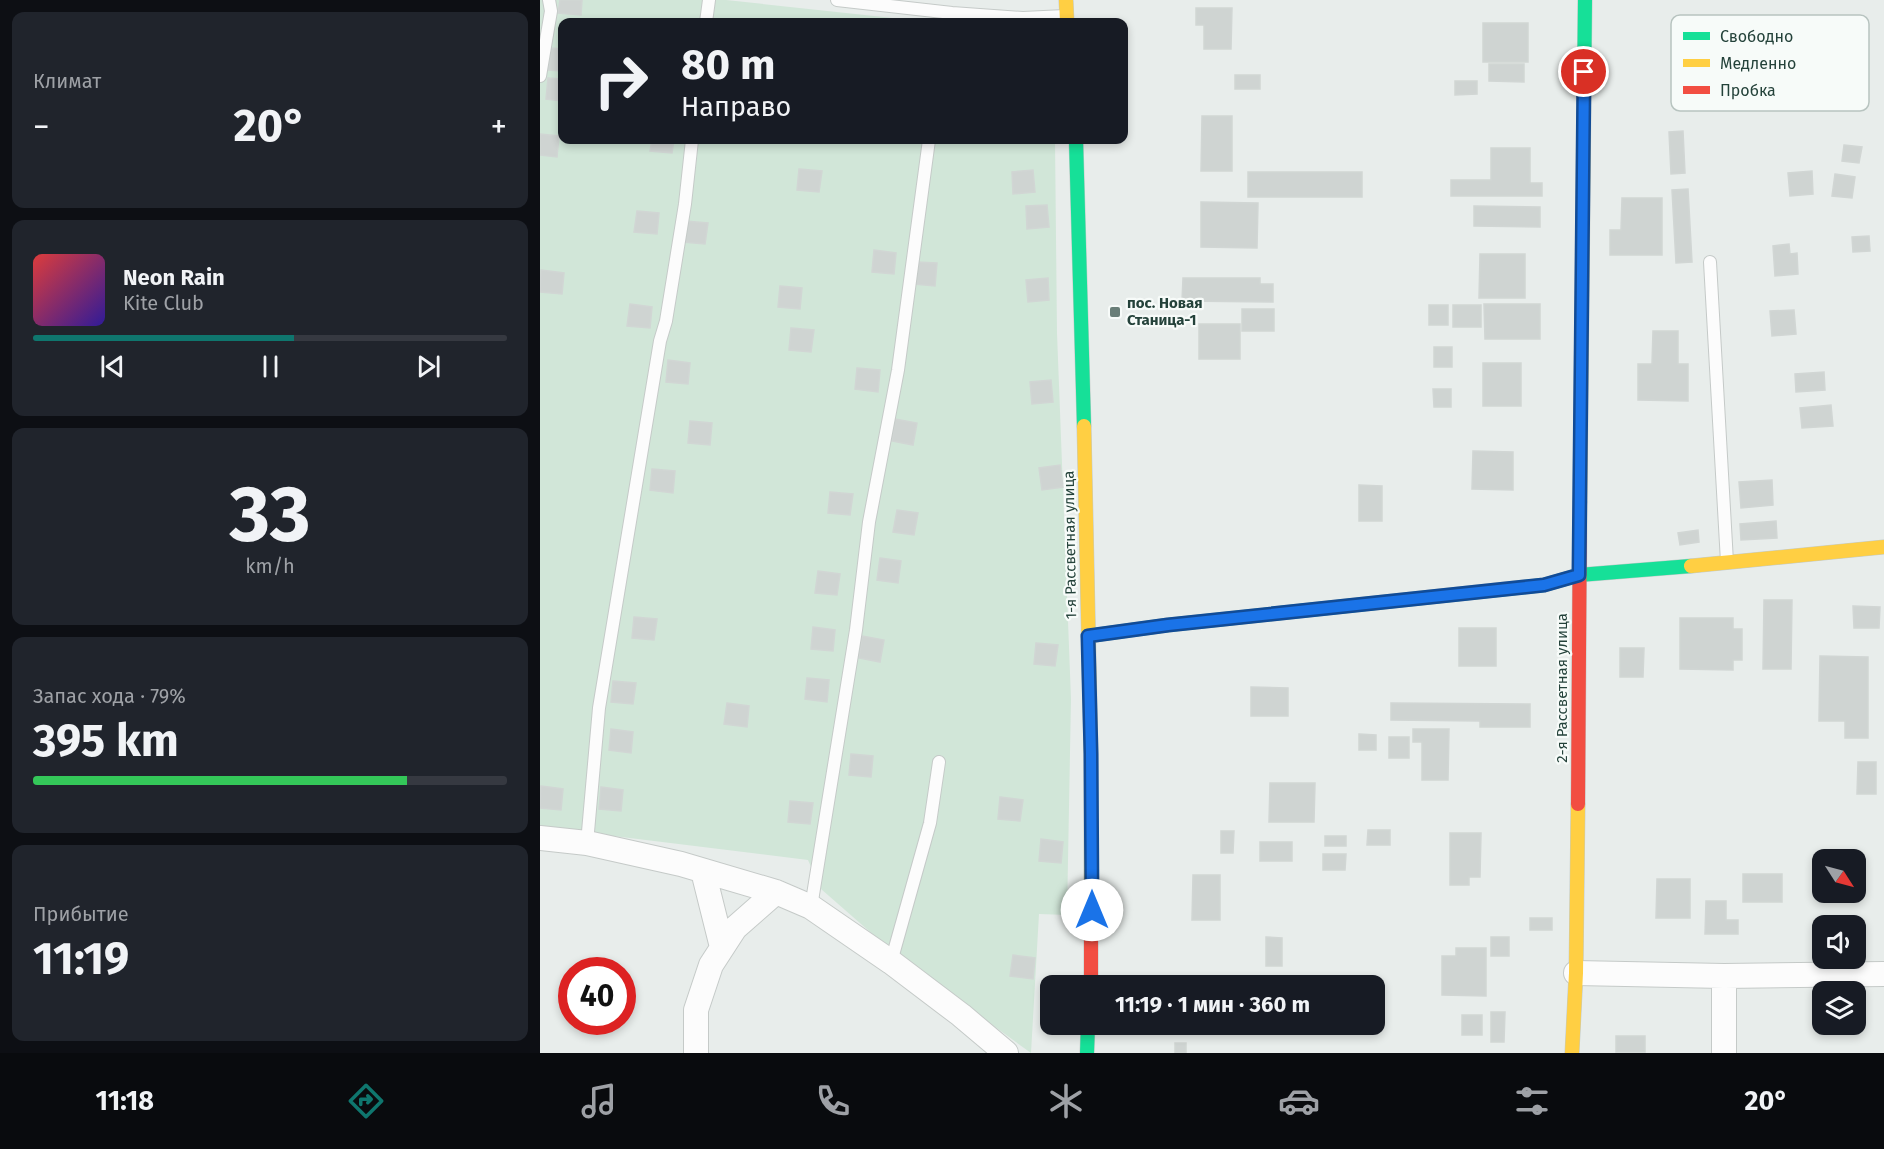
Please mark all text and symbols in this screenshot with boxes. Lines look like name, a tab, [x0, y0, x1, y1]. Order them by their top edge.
legend	[1671, 15, 1869, 111]
text: Свободно	[1720, 27, 1793, 46]
text: 80 m	[681, 40, 775, 90]
icon: right	[582, 42, 660, 120]
pin	[1558, 46, 1609, 97]
text: Медленно	[1720, 54, 1796, 73]
icon: arrive	[1567, 55, 1600, 88]
text: Климат	[33, 69, 101, 93]
text: Пробка	[1720, 81, 1776, 100]
text: Направо	[681, 91, 791, 123]
text: 20°	[233, 99, 307, 153]
text: −	[33, 107, 50, 147]
text: +	[491, 107, 507, 147]
text: Neon Rain	[123, 264, 225, 291]
text: Kite Club	[123, 291, 204, 315]
place label: пос. Новая Станица-1	[1127, 294, 1203, 329]
marker: пос. Новая Станица-1	[1108, 305, 1122, 319]
icon: previous	[96, 350, 129, 383]
icon: pause	[254, 350, 287, 383]
icon: next	[412, 350, 445, 383]
text: 33	[229, 468, 311, 562]
street label: 1-я Рассветная улица	[1060, 471, 1080, 619]
text: km/h	[245, 554, 295, 578]
street label: 2-я Рассветная улица	[1553, 613, 1571, 763]
text: Запас хода · 79%	[33, 684, 186, 708]
text: 395 km	[33, 714, 179, 768]
north arrow	[1812, 849, 1866, 903]
map controls	[1812, 849, 1866, 1035]
position arrow	[1060, 878, 1124, 942]
text: Прибытие	[33, 902, 129, 926]
button: sound	[1812, 915, 1866, 969]
text: 11:19	[33, 932, 129, 986]
speed limit sign: 40	[558, 957, 636, 1035]
button: layers	[1812, 981, 1866, 1035]
text: 11:19 · 1 мин · 360 m	[1115, 991, 1310, 1018]
icon: directions	[345, 1080, 387, 1122]
icon: music	[578, 1080, 620, 1122]
icon: phone	[812, 1080, 854, 1122]
icon: climate	[1045, 1080, 1087, 1122]
icon: car	[1278, 1080, 1320, 1122]
icon: filters	[1511, 1080, 1553, 1122]
text: 11:18	[96, 1085, 154, 1117]
text: 20°	[1745, 1085, 1788, 1117]

